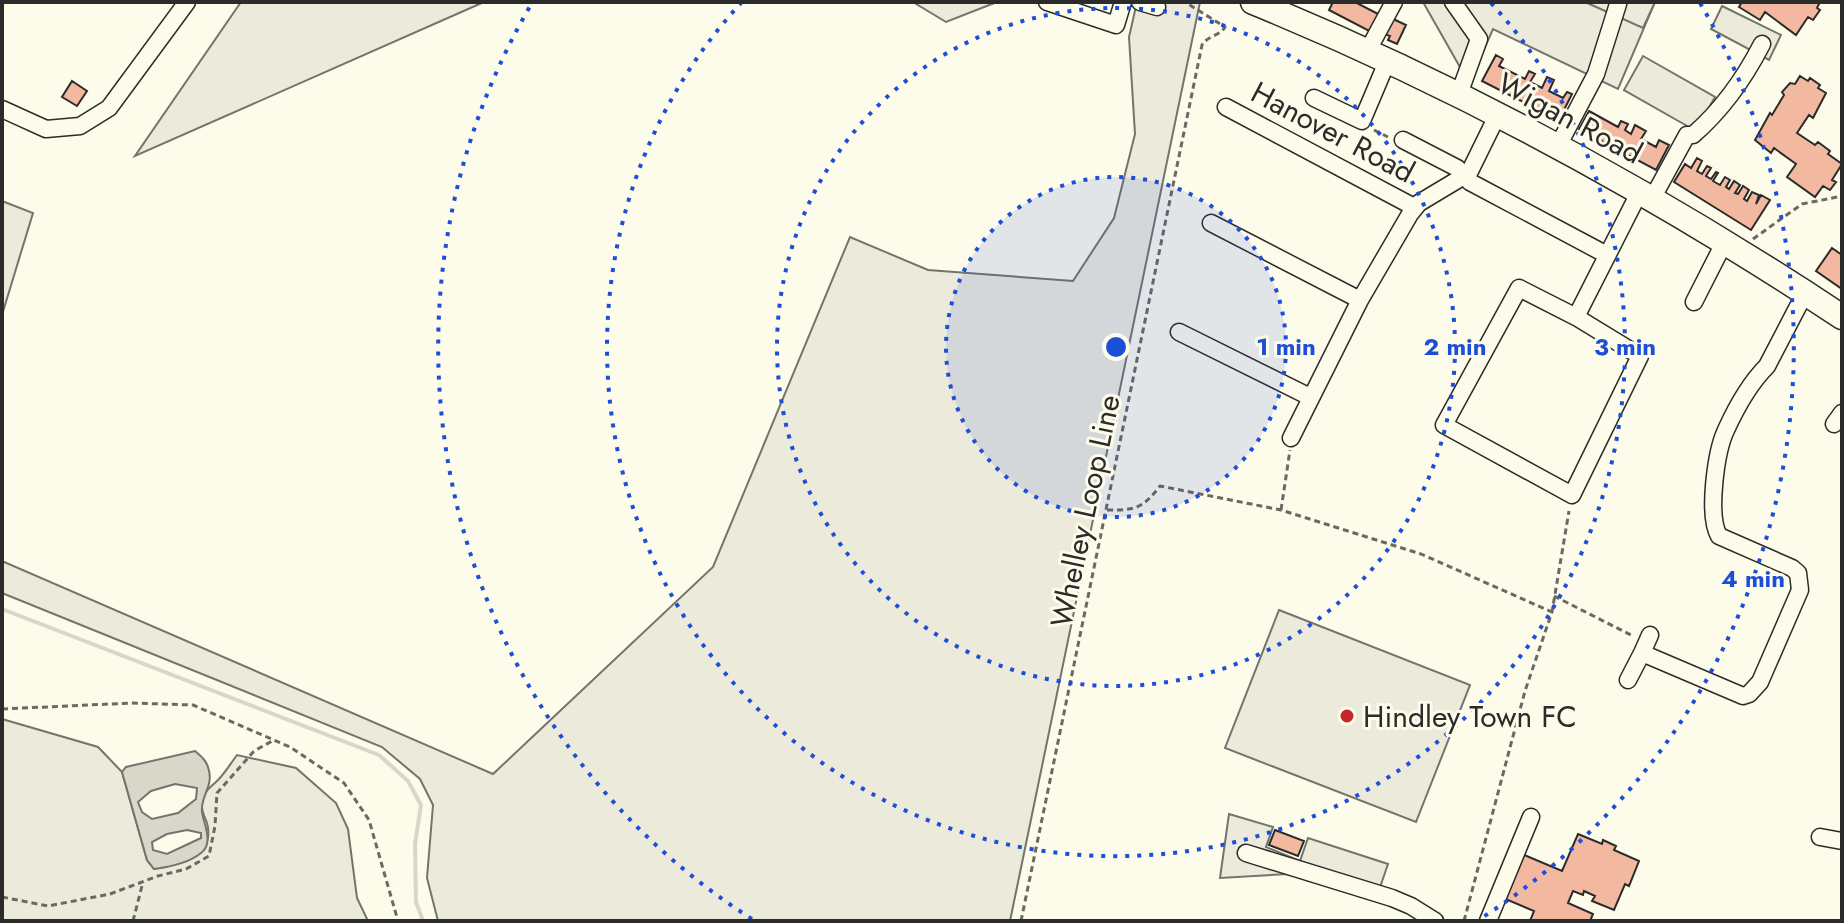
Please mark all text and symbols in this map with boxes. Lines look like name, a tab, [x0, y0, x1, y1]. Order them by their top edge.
street label: Wigan Road	[1490, 62, 1650, 174]
street label: Hanover Road	[1244, 71, 1422, 193]
text: 1 min	[1256, 329, 1316, 364]
text: 2 min	[1423, 329, 1487, 364]
text: 3 min	[1594, 329, 1656, 364]
centre of rings	[1102, 333, 1130, 361]
street label: Whelley Loop Line	[1039, 391, 1131, 631]
text: 4 min	[1721, 561, 1785, 596]
place label: Hindley Town FC	[1363, 695, 1577, 738]
marker: Hindley Town FC	[1338, 707, 1356, 725]

